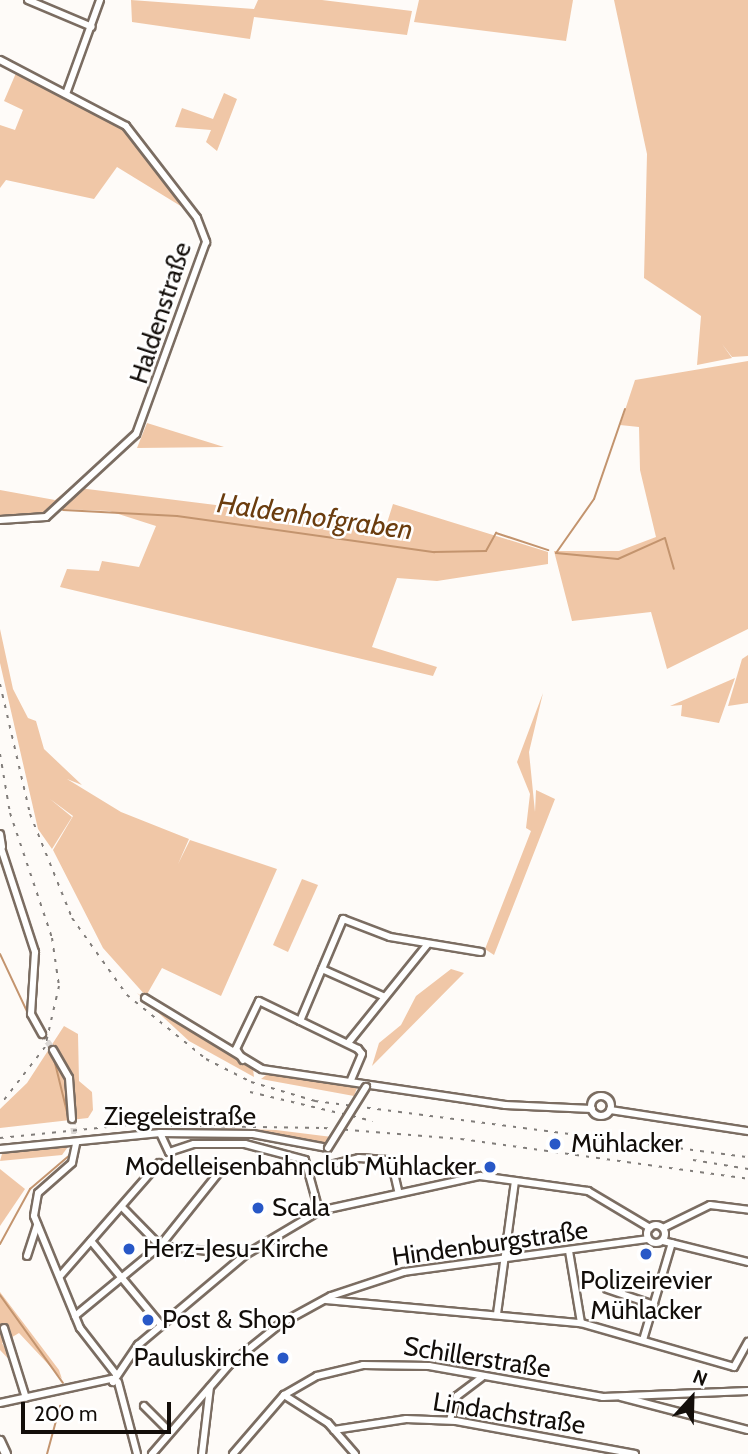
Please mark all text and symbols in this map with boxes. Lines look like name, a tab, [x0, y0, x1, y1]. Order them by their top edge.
street label: Haldenstraße	[123, 238, 199, 388]
water label: Haldenhofgraben	[215, 486, 415, 546]
street label: Ziegeleistraße	[104, 1101, 256, 1133]
place label: Mühlacker	[571, 1128, 683, 1160]
marker: Mühlacker	[545, 1134, 565, 1154]
place label: Modelleisenbahnclub Mühlacker	[125, 1151, 476, 1183]
marker: Modelleisenbahnclub Mühlacker	[482, 1159, 498, 1175]
place label: Scala	[272, 1192, 330, 1224]
marker: Scala	[250, 1200, 266, 1216]
street label: Hindenburgstraße	[390, 1215, 590, 1273]
place label: Herz-Jesu-Kirche	[143, 1233, 328, 1265]
marker: Herz-Jesu-Kirche	[121, 1241, 137, 1257]
marker: Polizeirevier Mühlacker	[638, 1246, 654, 1262]
place label: Polizeirevier Mühlacker	[580, 1265, 712, 1326]
place label: Post & Shop	[162, 1304, 296, 1336]
marker: Post & Shop	[140, 1312, 156, 1328]
street label: Schillerstraße	[401, 1331, 553, 1385]
place label: Pauluskirche	[134, 1342, 269, 1374]
marker: Pauluskirche	[275, 1350, 291, 1366]
north arrow	[657, 1363, 727, 1433]
text: N	[690, 1365, 711, 1391]
street label: Lindachstraße	[430, 1387, 588, 1441]
scale bar	[24, 1388, 175, 1432]
text: 200 m	[34, 1401, 97, 1426]

